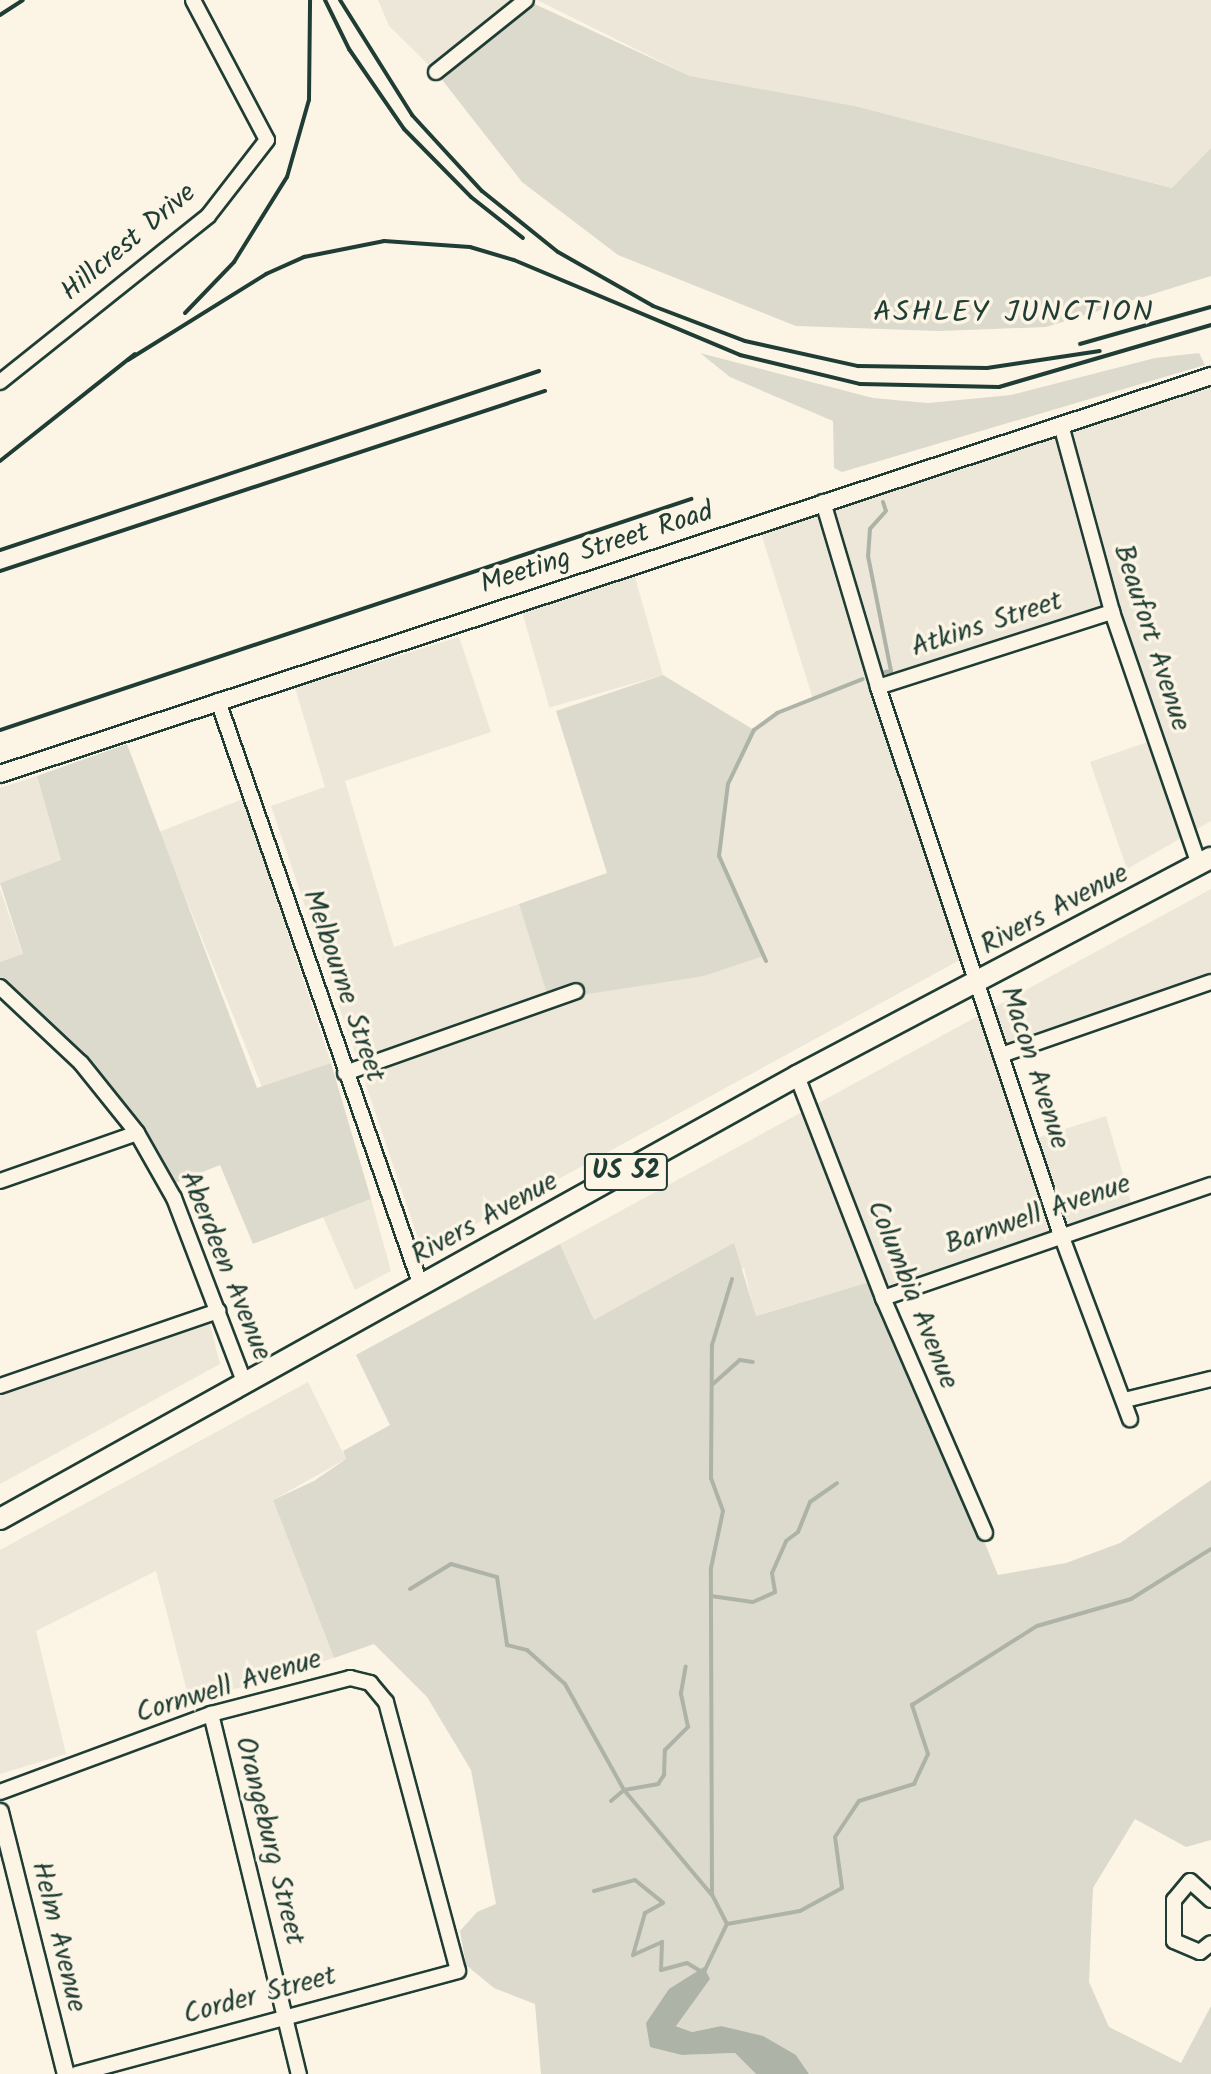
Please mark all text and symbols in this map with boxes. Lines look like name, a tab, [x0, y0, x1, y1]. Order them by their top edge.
street label: Hillcrest Drive	[55, 177, 203, 309]
district label: ASHLEY JUNCTION	[873, 295, 1155, 331]
street label: Meeting Street Road	[476, 496, 718, 602]
street label: Beaufort Avenue	[1105, 541, 1197, 735]
street label: Atkins Street	[907, 585, 1067, 665]
street label: Rivers Avenue	[975, 857, 1135, 963]
street label: Melbourne Street	[294, 885, 392, 1087]
street label: Macon Avenue	[992, 982, 1076, 1154]
road number: US 52	[582, 1150, 670, 1194]
street label: Rivers Avenue	[406, 1165, 564, 1273]
street label: Aberdeen Avenue	[172, 1166, 278, 1366]
street label: Barnwell Avenue	[941, 1168, 1135, 1262]
street label: Columbia Avenue	[859, 1196, 965, 1394]
street label: Cornwell Avenue	[132, 1643, 326, 1731]
street label: Orangeburg Street	[227, 1733, 311, 1949]
street label: Helm Avenue	[23, 1858, 93, 2016]
street label: Corder Street	[180, 1959, 340, 2033]

